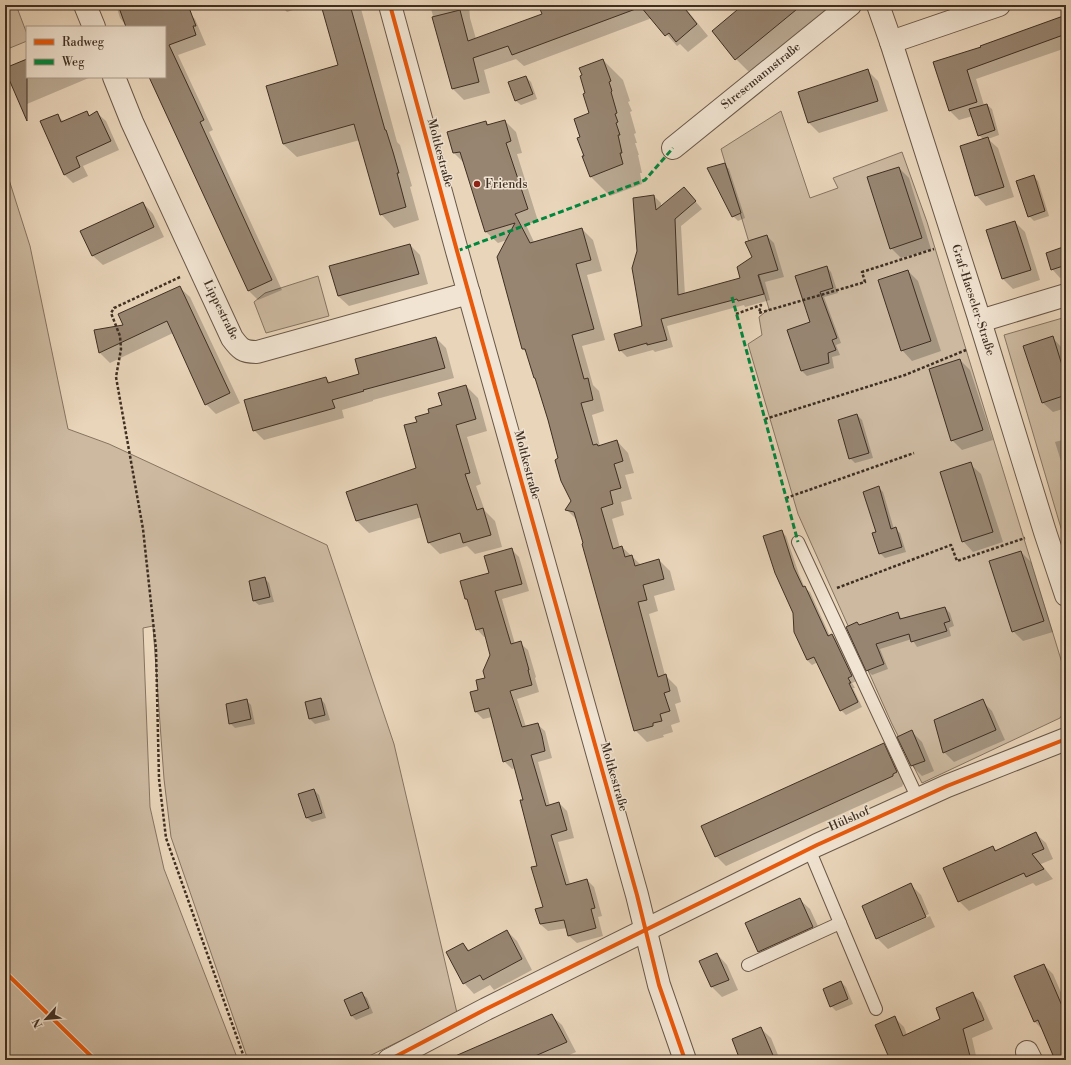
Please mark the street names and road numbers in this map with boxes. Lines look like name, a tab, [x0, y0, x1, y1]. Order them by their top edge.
street label: Stresemannstraße	[718, 39, 804, 113]
street label: Moltkestraße	[424, 117, 456, 189]
street label: Graf-Haeseler-Straße	[948, 242, 998, 358]
street label: Lippestraße	[200, 277, 242, 343]
street label: Moltkestraße	[511, 429, 543, 501]
street label: Moltkestraße	[597, 741, 631, 813]
street label: Hülshof	[826, 803, 872, 835]

